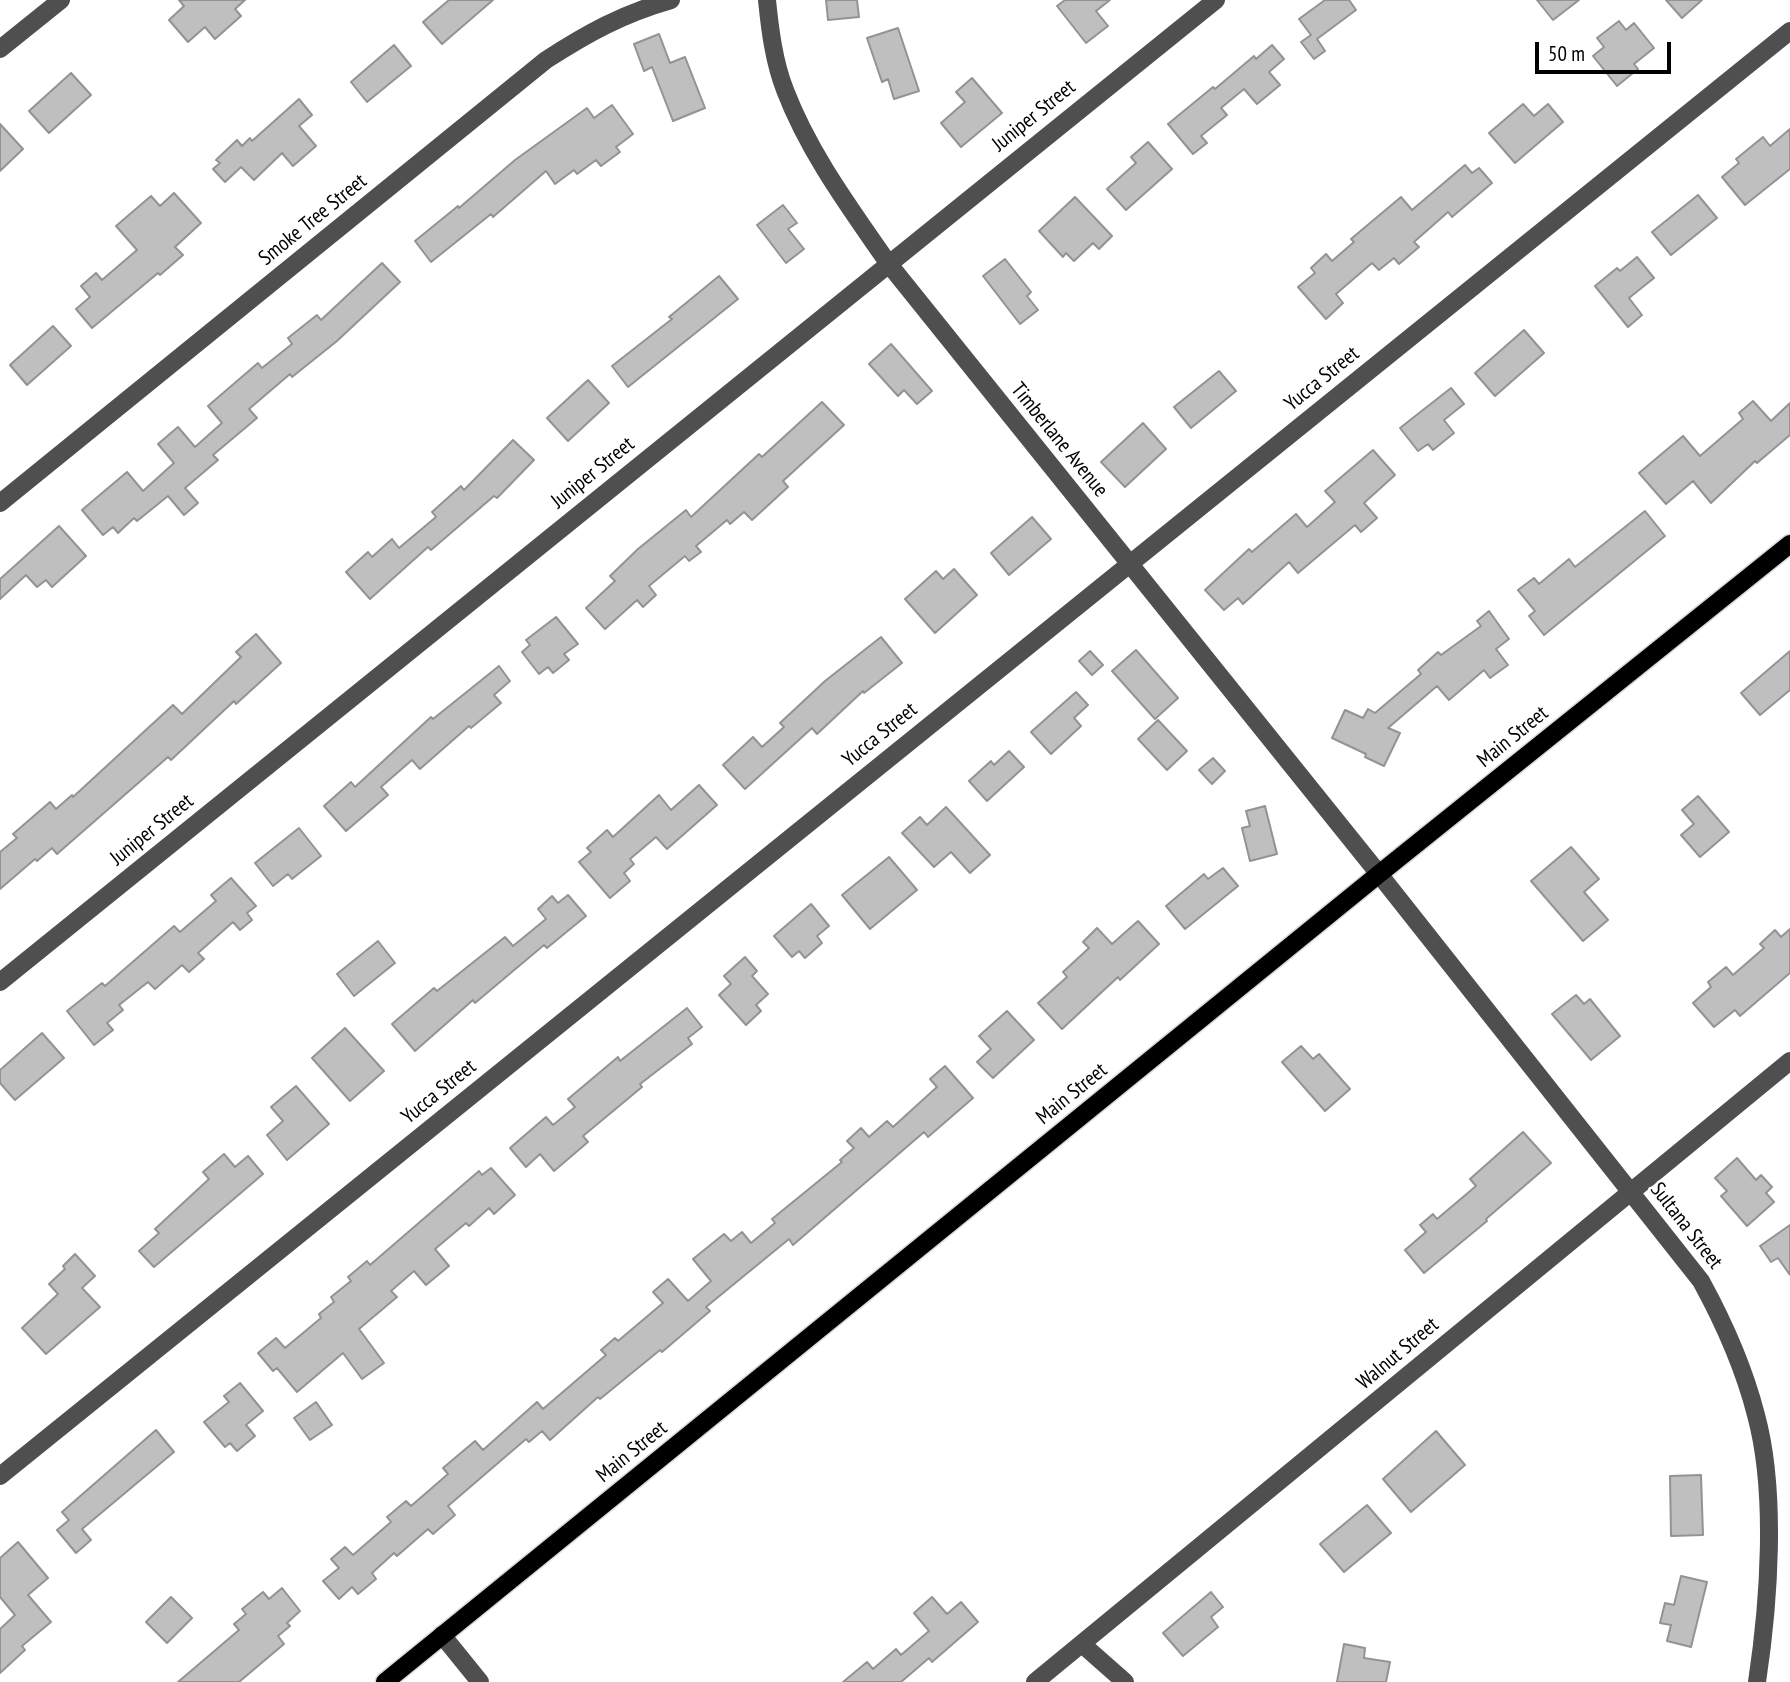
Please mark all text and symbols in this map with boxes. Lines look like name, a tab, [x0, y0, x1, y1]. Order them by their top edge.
scale bar	[1538, 28, 1674, 72]
text: 50 m	[1548, 40, 1585, 67]
street label: Juniper Street	[987, 75, 1081, 157]
street label: Smoke Tree Street	[254, 169, 372, 271]
street label: Yucca Street	[1280, 341, 1364, 417]
street label: Timberlane Avenue	[1005, 378, 1113, 502]
street label: Juniper Street	[546, 432, 640, 514]
street label: Yucca Street	[838, 697, 922, 773]
street label: Main Street	[1473, 701, 1553, 773]
street label: Juniper Street	[105, 789, 199, 871]
street label: Yucca Street	[397, 1054, 481, 1130]
street label: Main Street	[1032, 1058, 1112, 1130]
street label: Sultana Street	[1644, 1178, 1728, 1274]
street label: Walnut Street	[1352, 1313, 1444, 1395]
street label: Main Street	[592, 1416, 672, 1488]

